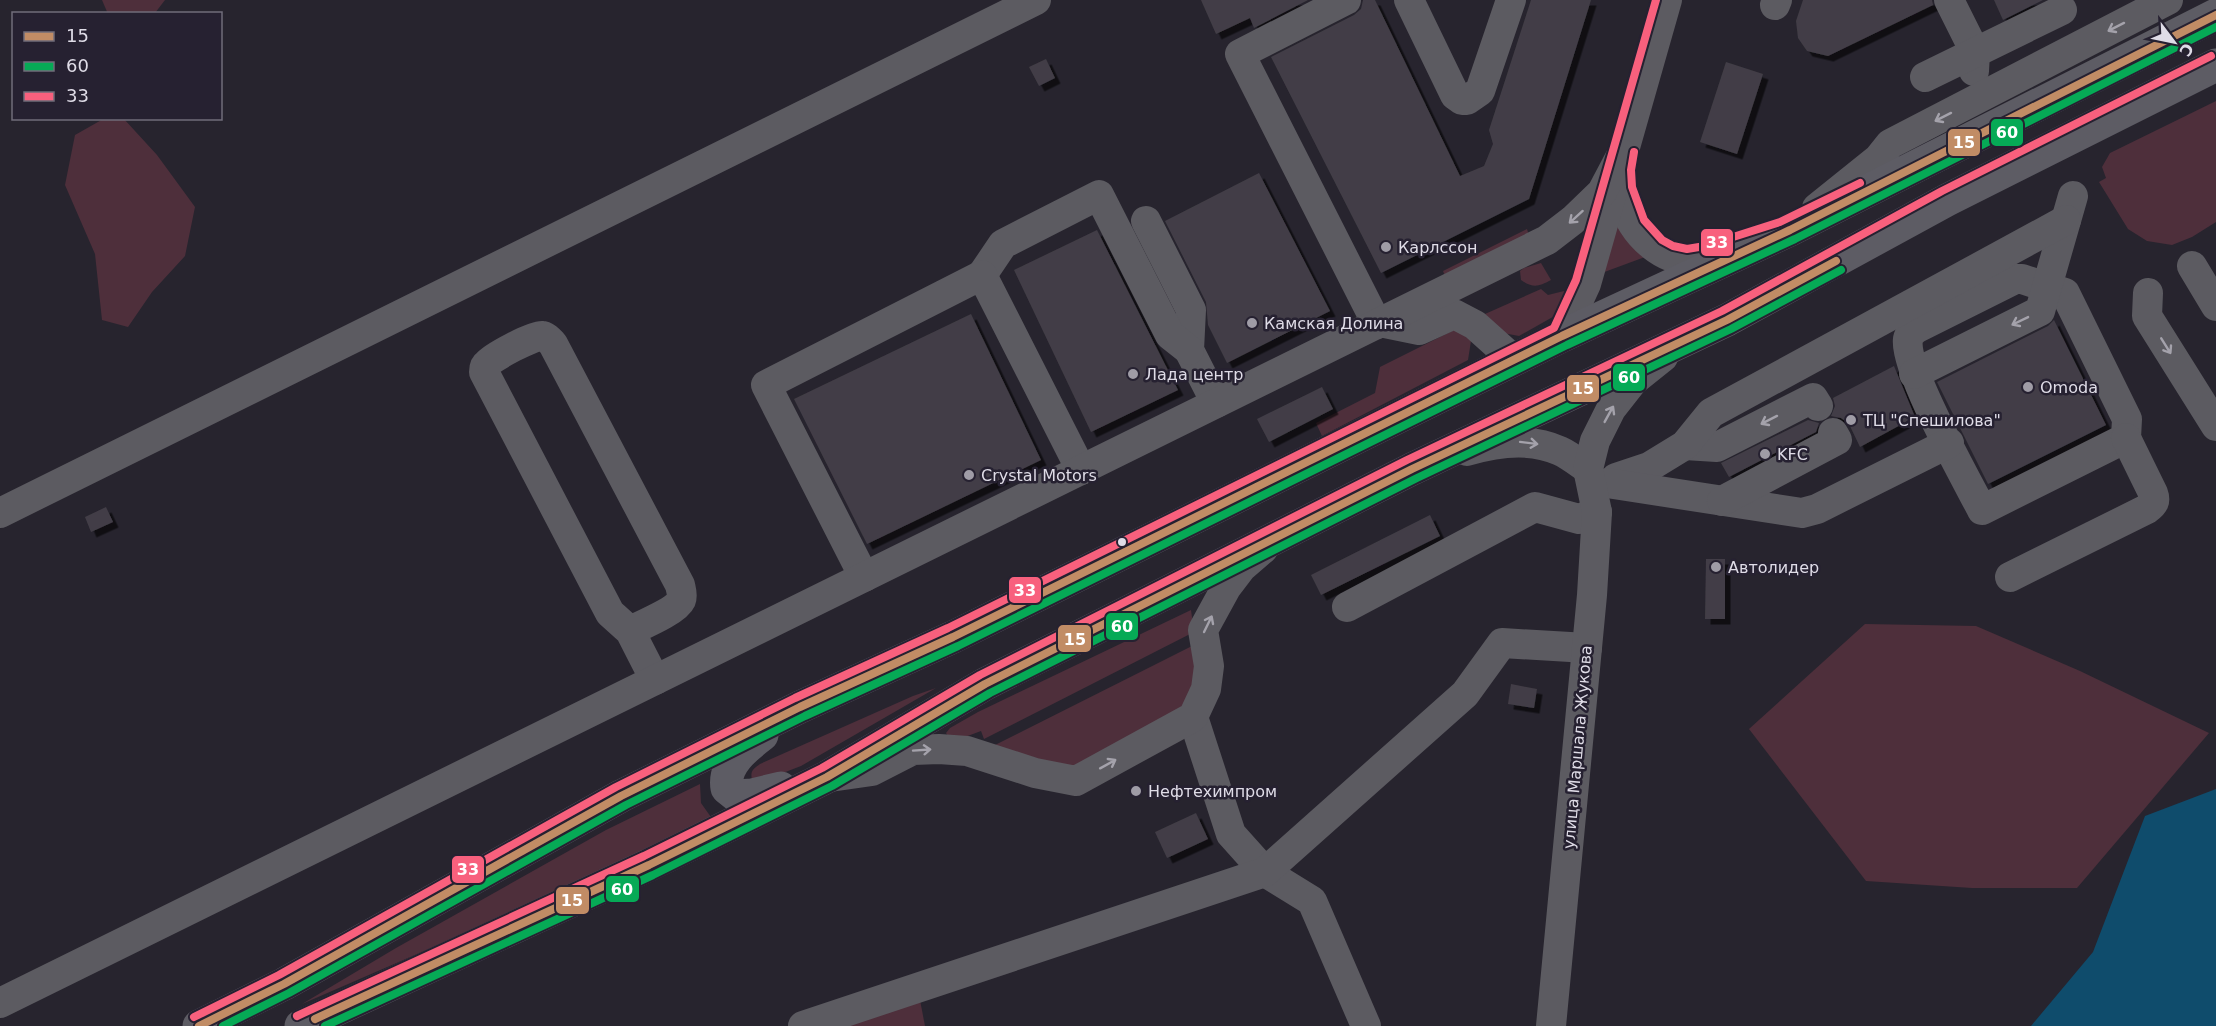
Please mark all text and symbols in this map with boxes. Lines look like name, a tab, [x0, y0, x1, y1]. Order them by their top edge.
legend	[12, 12, 222, 120]
north arrow	[2144, 12, 2204, 72]
one-way arrow	[2108, 21, 2125, 33]
text: 15	[66, 25, 89, 46]
text: С	[2175, 40, 2197, 60]
text: 60	[66, 55, 89, 76]
text: 33	[66, 85, 89, 106]
one-way arrow	[1935, 111, 1952, 123]
line badge: 60	[1990, 118, 2024, 147]
text: 60	[1996, 123, 2018, 142]
line badge: 15	[1947, 128, 1981, 157]
text: 15	[1953, 133, 1975, 152]
one-way arrow	[1569, 210, 1584, 224]
line badge: 33	[1700, 228, 1734, 257]
text: 33	[1706, 233, 1728, 252]
place label: Карлссон	[1398, 238, 1477, 257]
marker: Карлссон	[1379, 240, 1393, 254]
place label: Камская Долина	[1264, 314, 1403, 333]
marker: Камская Долина	[1245, 316, 1259, 330]
one-way arrow	[2011, 316, 2029, 328]
one-way arrow	[2160, 337, 2172, 354]
line badge: 60	[1612, 363, 1646, 392]
place label: Лада центр	[1145, 365, 1243, 384]
marker: Лада центр	[1126, 367, 1140, 381]
text: 60	[1618, 368, 1640, 387]
line badge: 15	[1566, 374, 1600, 403]
place label: Omoda	[2040, 378, 2098, 397]
text: 15	[1572, 379, 1594, 398]
marker: Omoda	[2021, 380, 2035, 394]
one-way arrow	[1604, 406, 1615, 424]
place label: ТЦ "Спешилова"	[1862, 411, 2001, 430]
marker: ТЦ "Спешилова"	[1844, 413, 1858, 427]
one-way arrow	[1761, 415, 1779, 426]
one-way arrow	[1519, 438, 1539, 449]
place label: KFC	[1777, 445, 1808, 464]
marker: KFC	[1758, 447, 1772, 461]
place label: Crystal Motors	[981, 466, 1097, 485]
marker: Crystal Motors	[962, 468, 976, 482]
unlabelled marker	[1116, 536, 1128, 548]
place label: Автолидер	[1728, 558, 1819, 577]
marker: Автолидер	[1709, 560, 1723, 574]
line badge: 33	[1008, 576, 1042, 604]
text: 33	[1014, 581, 1036, 600]
line badge: 60	[1105, 612, 1139, 641]
one-way arrow	[1202, 615, 1214, 633]
text: 60	[1111, 617, 1133, 636]
line badge: 15	[1057, 624, 1092, 653]
text: 15	[1064, 630, 1086, 649]
street label: улица Маршала Жукова	[1559, 644, 1596, 850]
one-way arrow	[912, 744, 932, 755]
one-way arrow	[1099, 758, 1116, 770]
place label: Нефтехимпром	[1148, 782, 1277, 801]
marker: Нефтехимпром	[1129, 784, 1143, 798]
line badge: 33	[451, 855, 485, 884]
text: 33	[457, 860, 479, 879]
line badge: 60	[605, 875, 640, 903]
text: 60	[611, 880, 633, 899]
line badge: 15	[555, 886, 590, 915]
text: 15	[561, 891, 583, 910]

